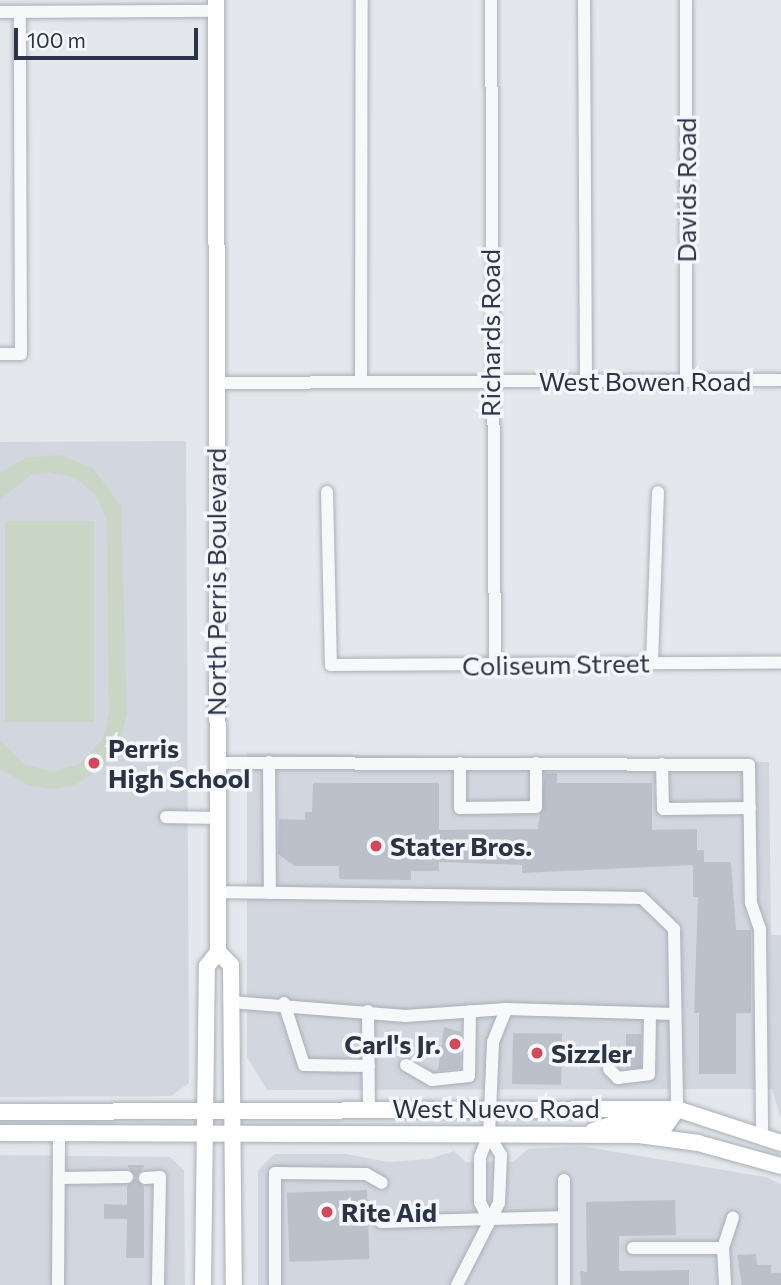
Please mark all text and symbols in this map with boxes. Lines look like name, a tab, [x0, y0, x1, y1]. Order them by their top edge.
scale bar	[18, 14, 201, 58]
text: 100 m	[27, 27, 86, 52]
street label: Davids Road	[670, 117, 702, 263]
street label: Richards Road	[474, 249, 506, 417]
street label: West Bowen Road	[539, 365, 751, 397]
street label: North Perris Boulevard	[200, 448, 232, 716]
street label: Coliseum Street	[462, 647, 650, 681]
place label: Perris High School	[108, 732, 250, 794]
marker: Perris High School	[86, 755, 102, 771]
place label: Stater Bros.	[390, 830, 532, 862]
marker: Stater Bros.	[368, 838, 384, 854]
place label: Carl's Jr.	[344, 1028, 441, 1060]
marker: Carl's Jr.	[447, 1036, 463, 1052]
place label: Sizzler	[551, 1037, 632, 1069]
marker: Sizzler	[529, 1045, 545, 1061]
street label: West Nuevo Road	[392, 1092, 600, 1124]
place label: Rite Aid	[341, 1196, 437, 1228]
marker: Rite Aid	[319, 1204, 335, 1220]

